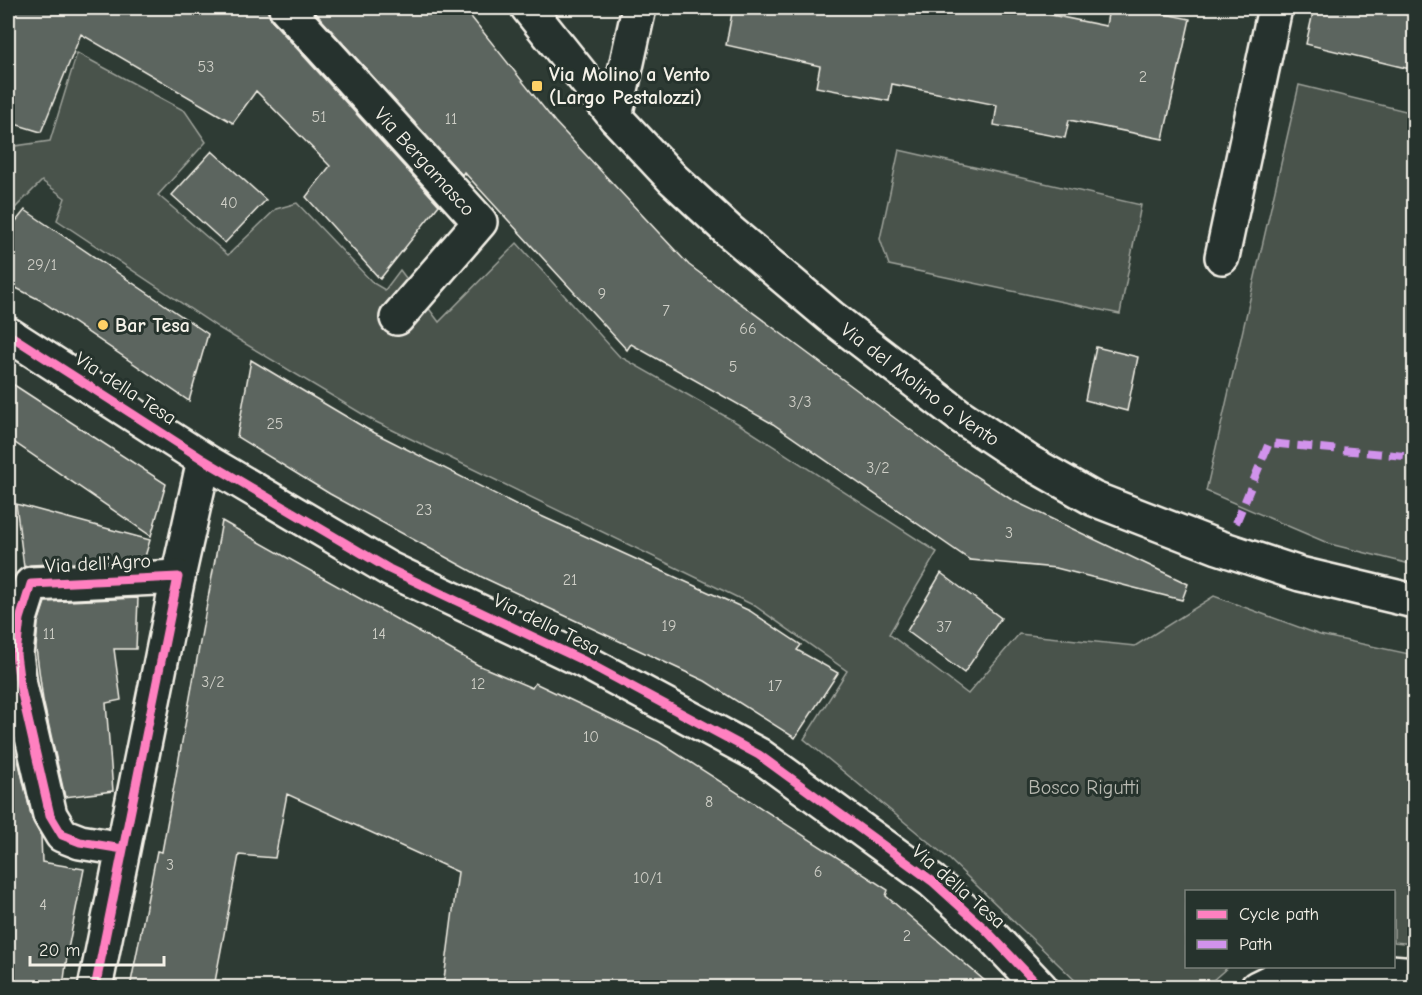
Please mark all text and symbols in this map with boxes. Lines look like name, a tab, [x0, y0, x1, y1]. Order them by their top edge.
house number: 53	[198, 58, 214, 76]
place label: Via Molino a Vento (Largo Pestalozzi)	[549, 63, 710, 109]
house number: 2	[1139, 68, 1147, 86]
marker: Via Molino a Vento (Largo Pestalozzi)	[530, 79, 544, 93]
street label: Via Bergamasco	[370, 103, 480, 221]
house number: 51	[311, 108, 327, 126]
house number: 11	[445, 110, 457, 128]
house number: 40	[220, 194, 238, 212]
house number: 29/1	[27, 256, 57, 274]
house number: 9	[598, 285, 606, 303]
house number: 7	[662, 302, 670, 320]
place label: Bar Tesa	[115, 314, 190, 337]
marker: Bar Tesa	[96, 318, 110, 332]
street label: Via del Molino a Vento	[836, 318, 1004, 451]
house number: 66	[739, 320, 757, 338]
street label: Via della Tesa	[71, 347, 181, 430]
house number: 5	[729, 358, 737, 376]
house number: 3/3	[788, 393, 812, 411]
house number: 25	[266, 415, 284, 433]
house number: 3/2	[866, 459, 890, 477]
house number: 23	[416, 501, 432, 519]
house number: 3	[1005, 524, 1013, 542]
street label: Via dell'Agro	[45, 549, 152, 578]
house number: 21	[563, 571, 577, 589]
street label: Via della Tesa	[490, 589, 604, 660]
house number: 19	[662, 617, 676, 635]
house number: 37	[936, 618, 952, 636]
house number: 11	[43, 625, 55, 643]
house number: 14	[372, 625, 386, 643]
house number: 3/2	[201, 673, 225, 691]
house number: 12	[471, 675, 485, 693]
house number: 17	[768, 677, 782, 695]
house number: 10	[583, 728, 599, 746]
park label: Bosco Rigutti	[1028, 776, 1140, 799]
house number: 8	[705, 793, 713, 811]
street label: Via della Tesa	[907, 840, 1010, 933]
house number: 3	[166, 856, 174, 874]
house number: 6	[814, 863, 822, 881]
house number: 10/1	[633, 869, 663, 887]
legend	[1185, 890, 1395, 968]
house number: 4	[39, 896, 47, 914]
text: Cycle path	[1239, 904, 1319, 925]
house number: 2	[903, 927, 911, 945]
scale bar	[30, 929, 164, 967]
text: Path	[1239, 934, 1272, 955]
text: 20 m	[39, 940, 80, 961]

